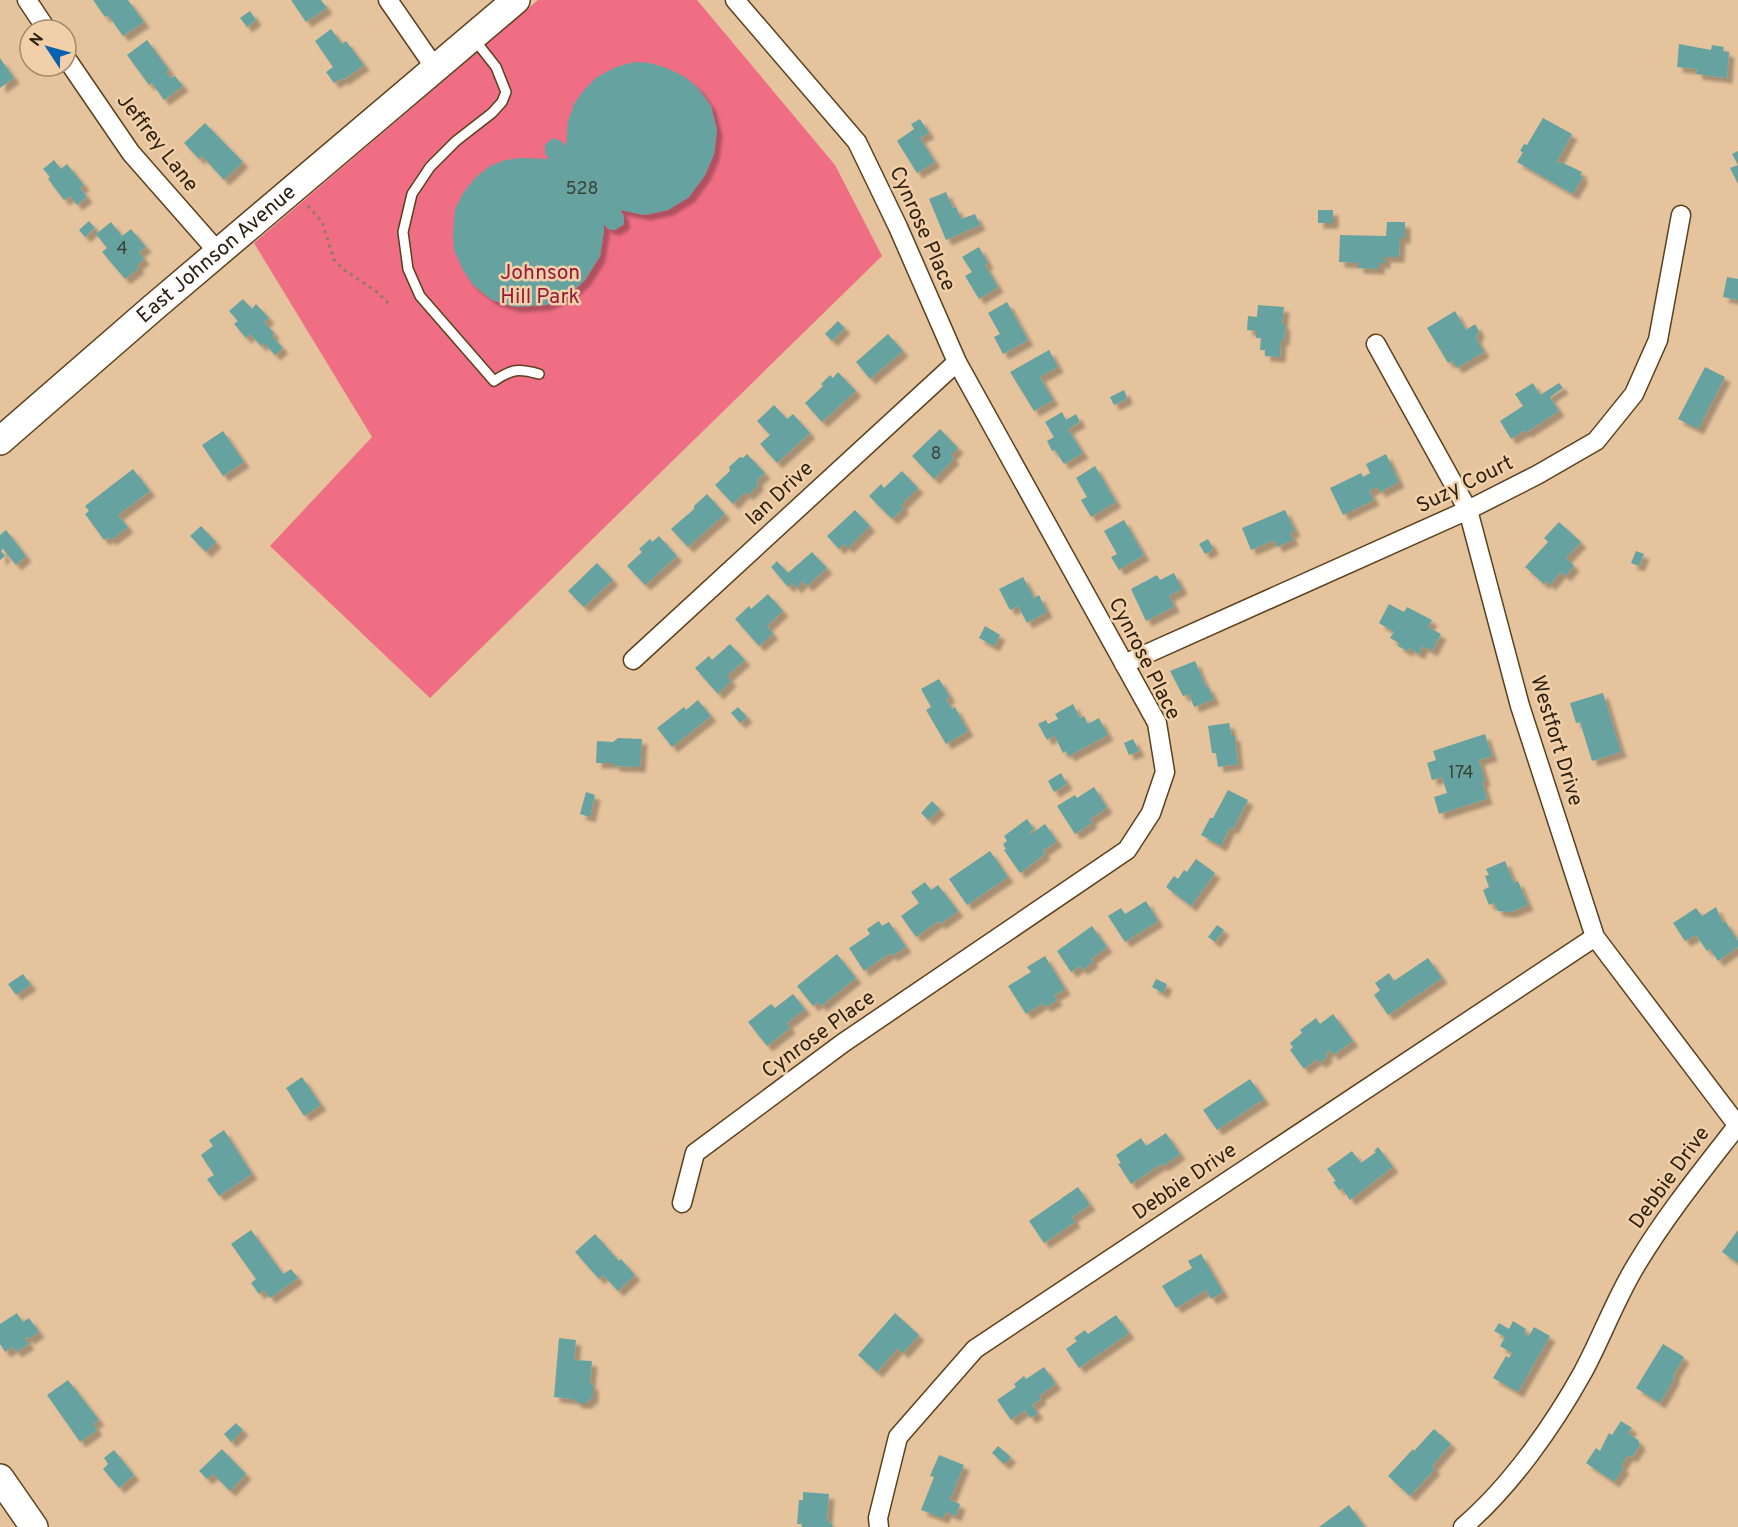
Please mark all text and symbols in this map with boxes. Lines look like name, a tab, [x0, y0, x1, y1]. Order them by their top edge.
north arrow	[18, 18, 78, 78]
text: N	[26, 30, 49, 51]
street label: Jeffrey Lane	[110, 88, 204, 198]
street label: Cynrose Place	[882, 162, 962, 296]
house number: 528	[565, 178, 599, 201]
street label: East Johnson Avenue	[131, 179, 302, 329]
house number: 4	[116, 238, 128, 261]
park label: Johnson Hill Park	[500, 260, 580, 311]
house number: 8	[931, 443, 942, 466]
street label: Suzy Court	[1412, 450, 1518, 520]
street label: Ian Drive	[740, 456, 820, 532]
street label: Cynrose Place	[1102, 593, 1186, 725]
street label: Westfort Drive	[1523, 673, 1589, 809]
house number: 174	[1448, 762, 1474, 785]
street label: Cynrose Place	[757, 985, 881, 1085]
street label: Debbie Drive	[1624, 1121, 1716, 1235]
street label: Debbie Drive	[1128, 1137, 1242, 1227]

